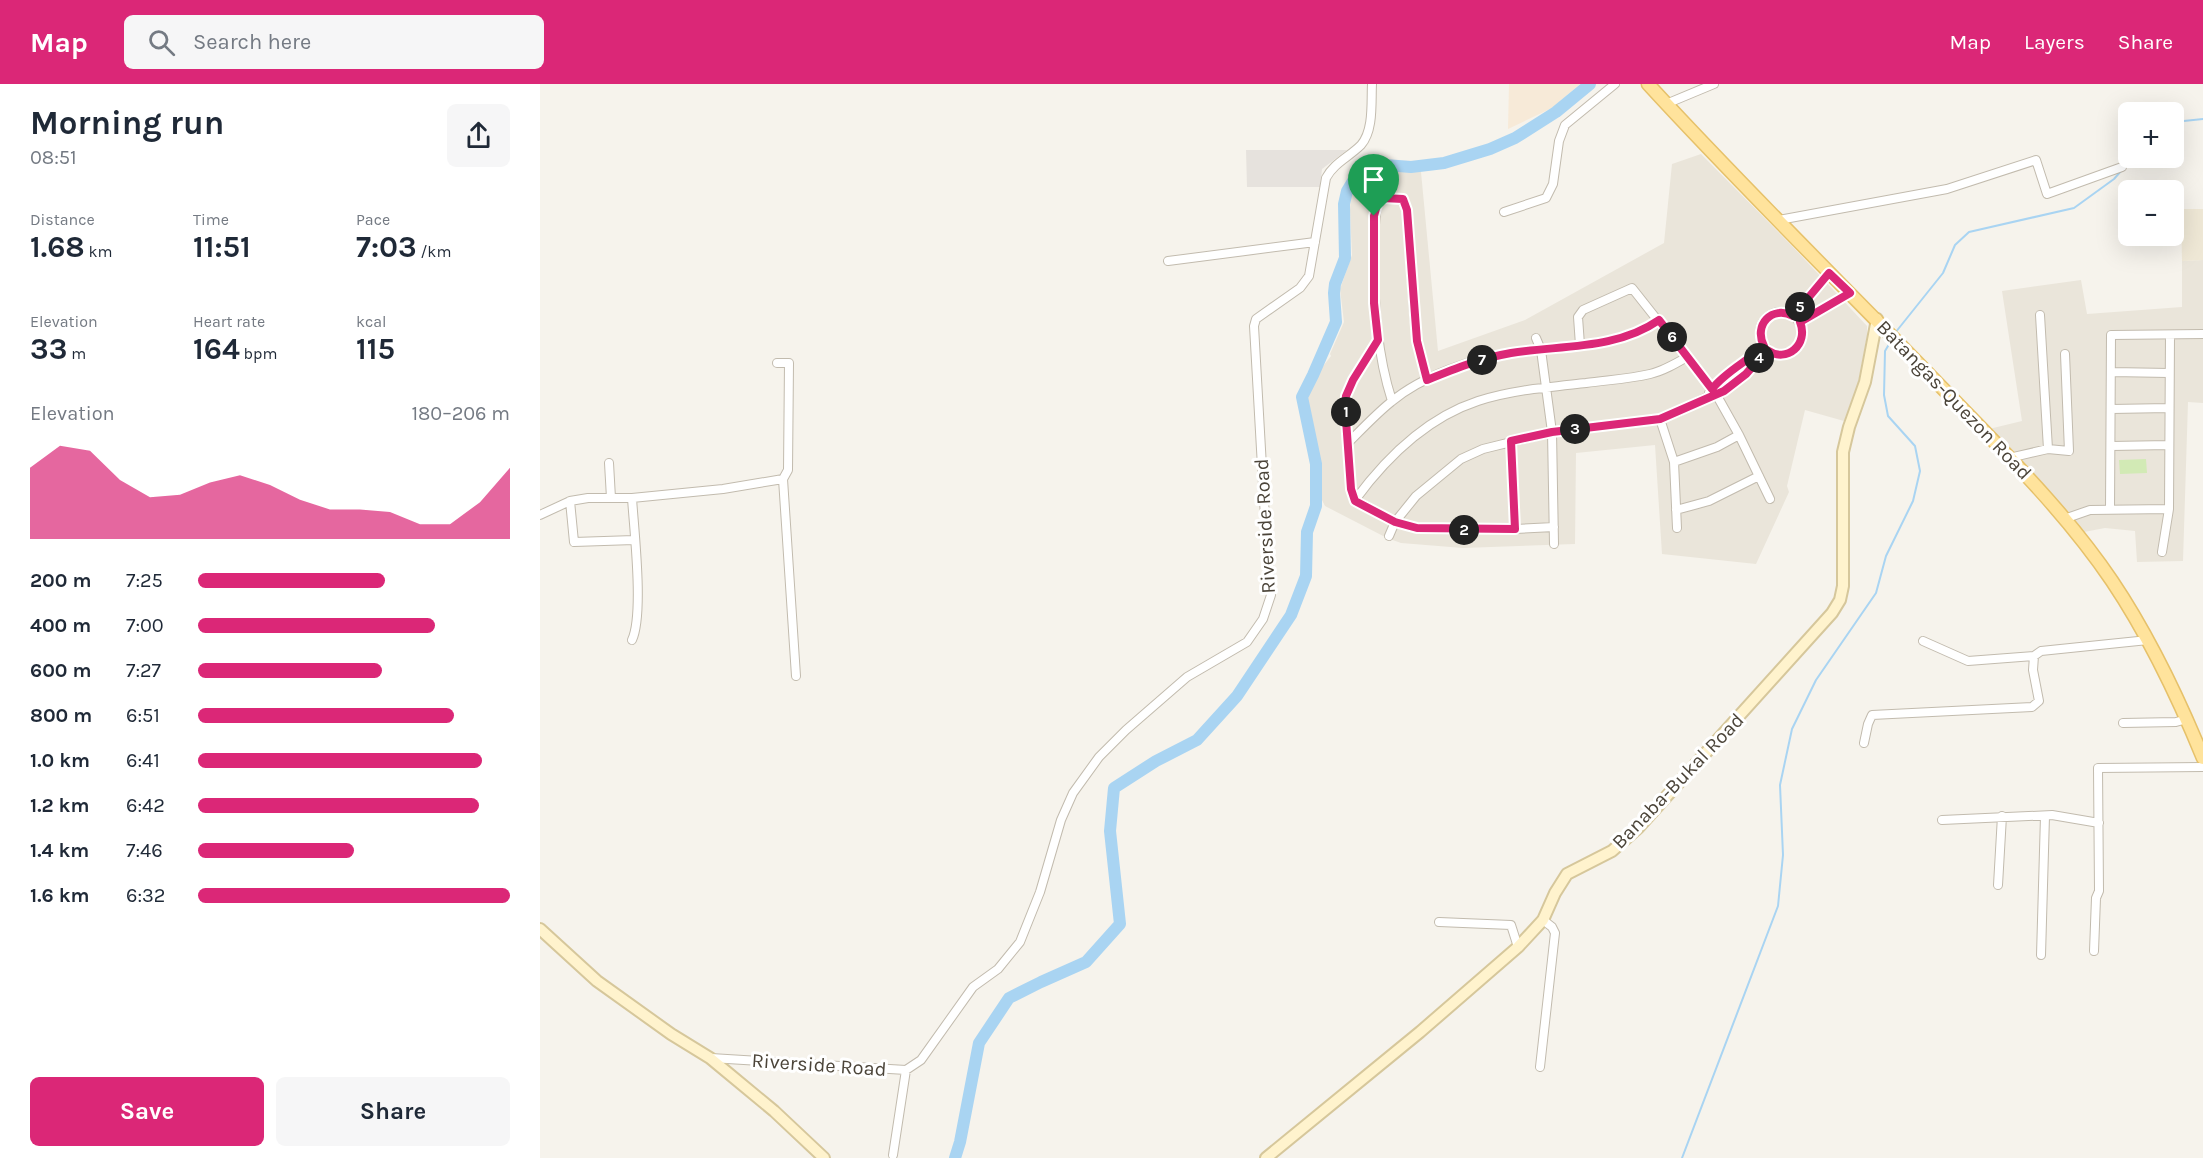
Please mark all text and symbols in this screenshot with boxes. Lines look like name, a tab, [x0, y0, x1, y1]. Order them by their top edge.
search box	[124, 15, 544, 69]
text: Map	[30, 26, 88, 59]
icon: search	[145, 26, 178, 59]
text: Search here	[193, 29, 311, 55]
text: Map	[1949, 30, 1991, 54]
text: Layers	[2024, 30, 2085, 54]
text: Share	[2118, 30, 2173, 54]
map controls	[2118, 102, 2184, 246]
button: +	[2118, 102, 2184, 168]
text: Morning run	[30, 104, 224, 142]
button: share	[447, 104, 510, 167]
text: 08:51	[30, 146, 77, 169]
pin	[1348, 154, 1399, 216]
icon: arrive	[1357, 163, 1390, 196]
button: −	[2118, 180, 2184, 246]
text: Distance	[30, 210, 95, 229]
text: Time	[193, 210, 229, 229]
text: Pace	[356, 210, 390, 229]
text: 1.68	[30, 229, 85, 265]
text: 11:51	[193, 229, 251, 265]
text: 7:03	[356, 229, 417, 265]
text: km	[85, 242, 113, 261]
text: /km	[417, 242, 451, 261]
pin: 5	[1785, 292, 1815, 322]
text: 5	[1795, 297, 1805, 316]
text: Elevation	[30, 312, 98, 331]
text: Heart rate	[193, 312, 265, 331]
text: kcal	[356, 312, 387, 331]
street label: Batangas-Quezon Road	[1872, 316, 2036, 484]
pin: 6	[1657, 322, 1687, 352]
text: 6	[1667, 327, 1677, 346]
text: 33	[30, 331, 67, 367]
text: 164	[193, 331, 240, 367]
text: 115	[356, 331, 395, 367]
pin: 4	[1744, 343, 1774, 373]
text: m	[67, 344, 86, 363]
text: bpm	[240, 344, 277, 363]
pin: 7	[1467, 345, 1497, 375]
text: 4	[1754, 348, 1764, 367]
text: 7	[1478, 350, 1486, 369]
pin: 1	[1331, 397, 1361, 427]
text: Elevation	[30, 402, 115, 425]
text: 180–206 m	[411, 402, 510, 425]
text: 1	[1343, 402, 1349, 421]
pin: 3	[1560, 414, 1590, 444]
text: 3	[1570, 419, 1580, 438]
street label: Riverside Road	[1250, 458, 1280, 594]
pin: 2	[1449, 515, 1479, 545]
text: 2	[1459, 520, 1469, 539]
text: 200 m	[30, 569, 91, 592]
text: 7:25	[126, 569, 163, 592]
text: 400 m	[30, 614, 91, 637]
text: 7:00	[126, 614, 164, 637]
text: 600 m	[30, 659, 91, 682]
text: 7:27	[126, 659, 161, 682]
text: 800 m	[30, 704, 92, 727]
text: 6:51	[126, 704, 160, 727]
street label: Banaba-Bukal Road	[1607, 708, 1749, 854]
text: 1.0 km	[30, 749, 90, 772]
text: 6:41	[126, 749, 160, 772]
text: 1.2 km	[30, 794, 89, 817]
text: 6:42	[126, 794, 165, 817]
text: 1.4 km	[30, 839, 89, 862]
text: 7:46	[126, 839, 163, 862]
text: 1.6 km	[30, 884, 89, 907]
text: 6:32	[126, 884, 165, 907]
street label: Riverside Road	[751, 1049, 887, 1081]
button: Save	[30, 1077, 264, 1146]
button: Share	[276, 1077, 510, 1146]

